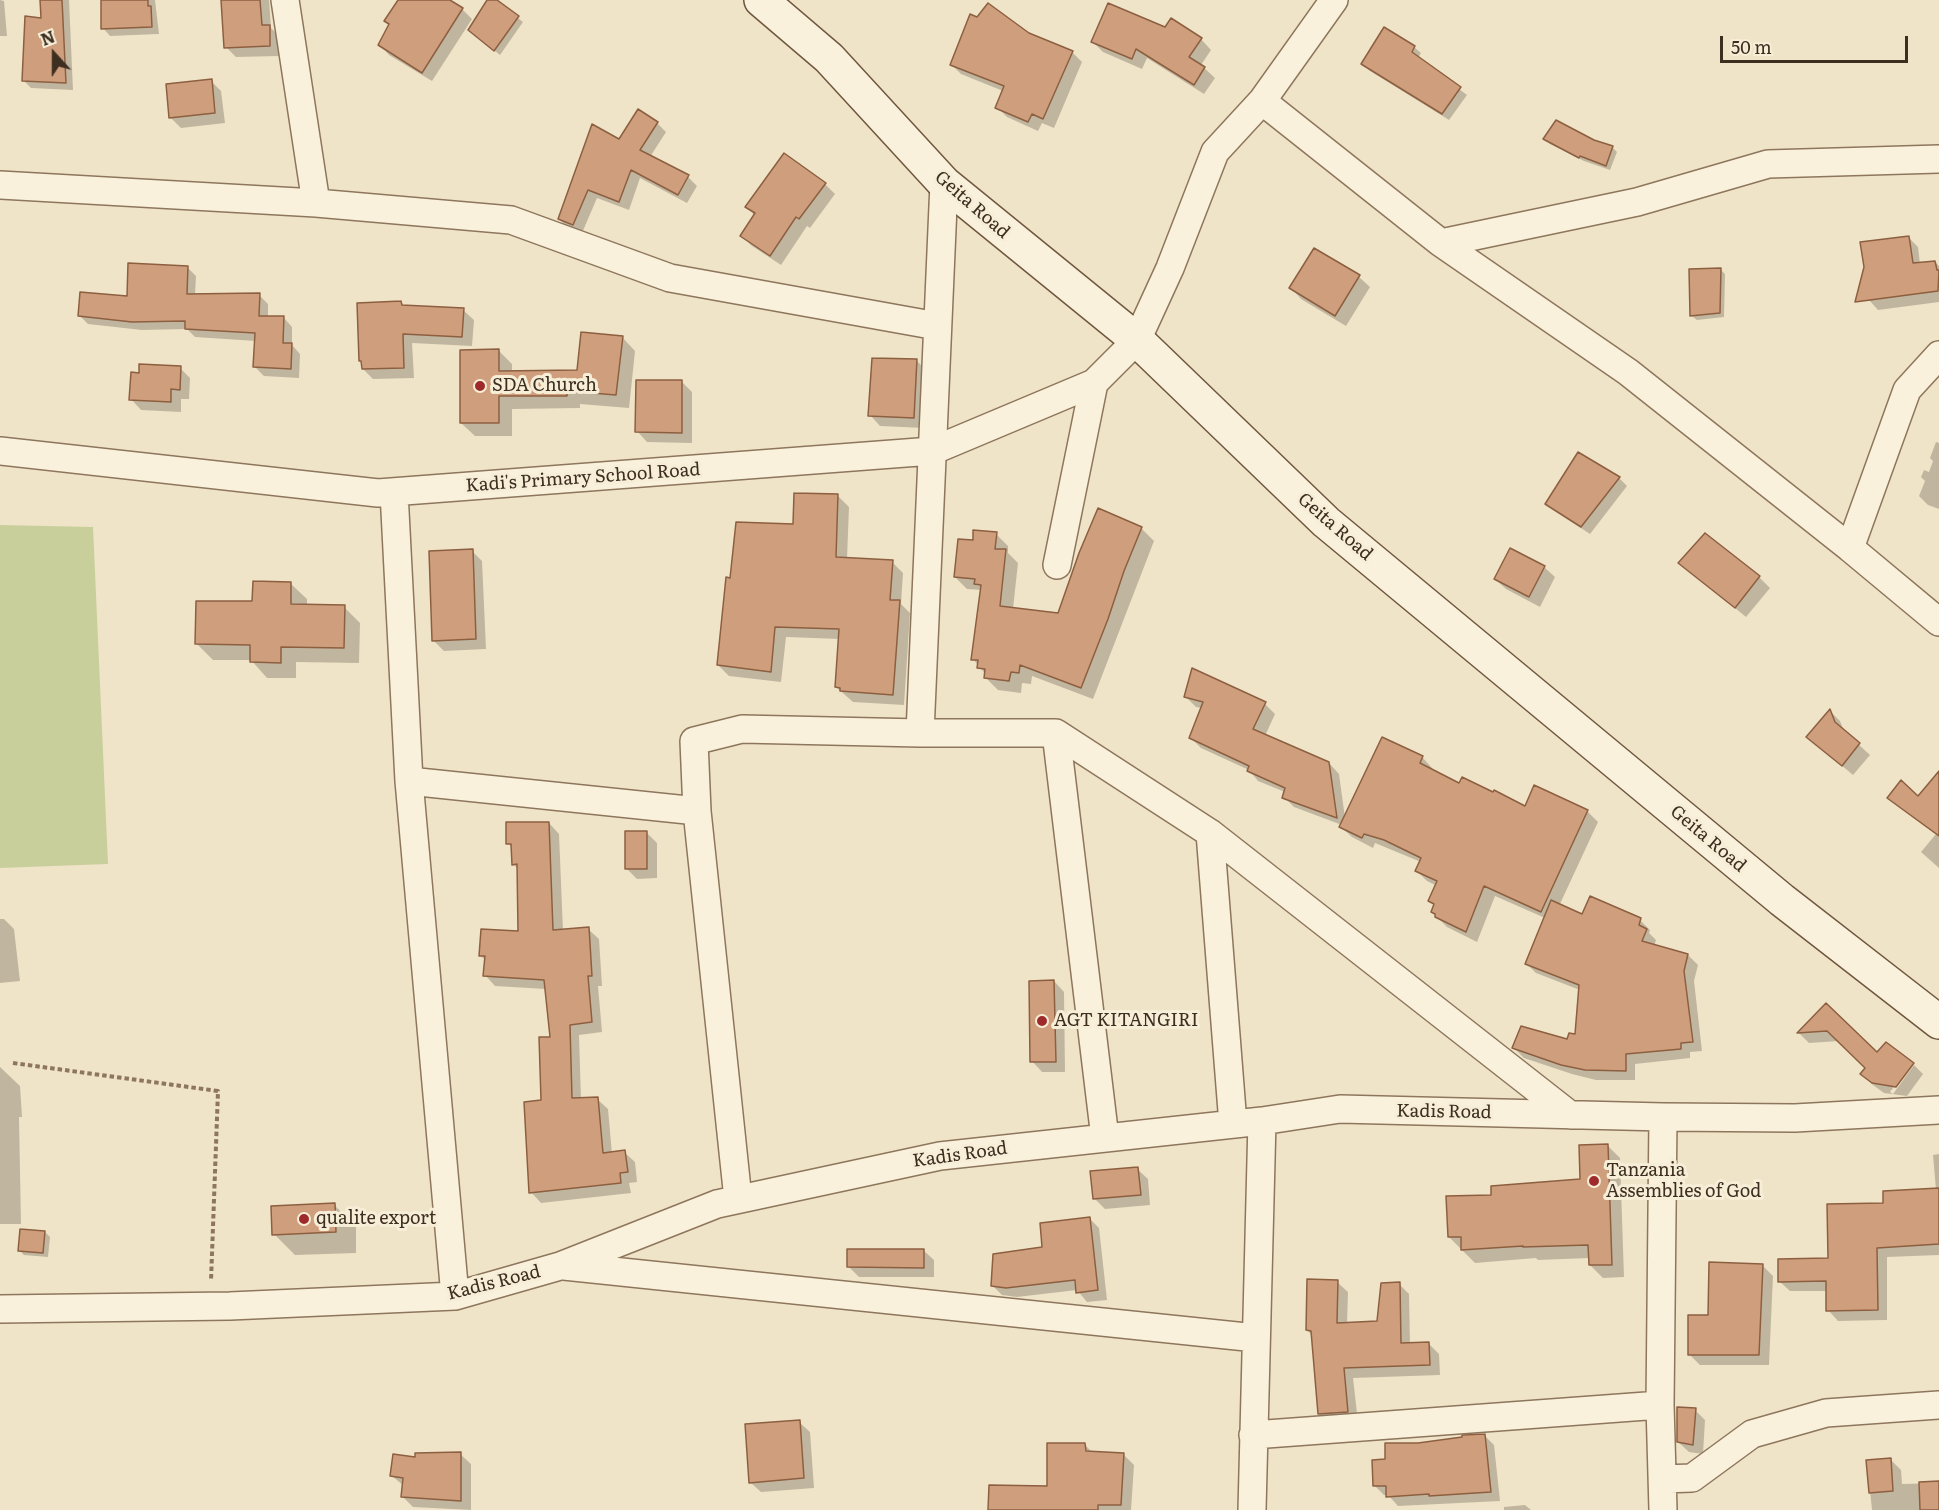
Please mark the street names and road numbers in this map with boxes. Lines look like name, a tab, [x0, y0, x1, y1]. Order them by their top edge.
street label: Geita Road	[930, 167, 1014, 243]
street label: Kadi's Primary School Road	[465, 459, 701, 497]
street label: Geita Road	[1293, 489, 1377, 565]
street label: Geita Road	[1666, 801, 1750, 877]
street label: Kadis Road	[1396, 1100, 1492, 1124]
street label: Kadis Road	[911, 1138, 1009, 1172]
street label: Kadis Road	[445, 1261, 543, 1305]

